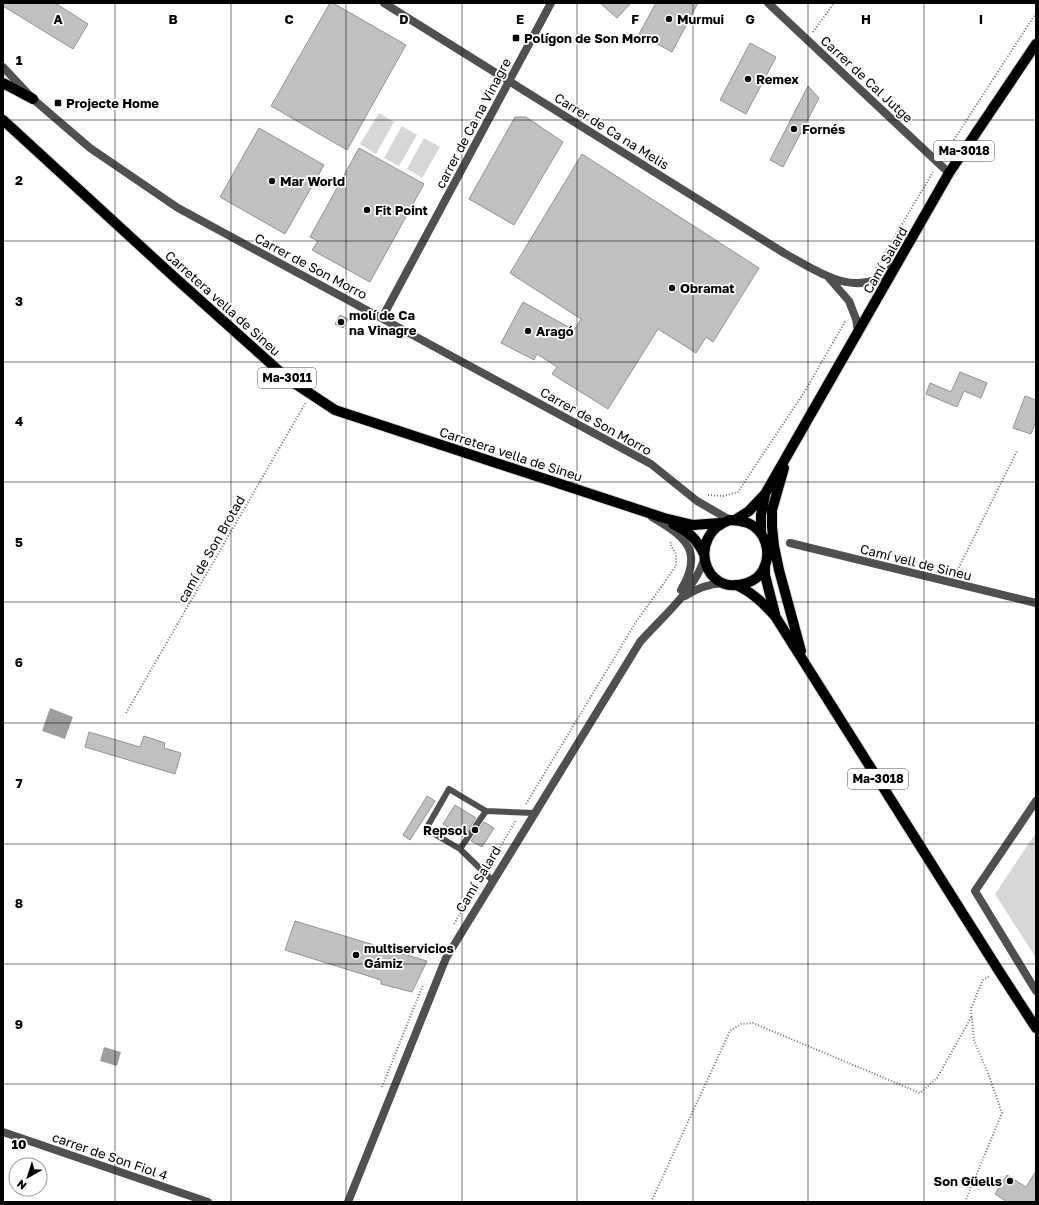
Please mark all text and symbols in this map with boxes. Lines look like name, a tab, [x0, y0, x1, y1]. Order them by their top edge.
text: A	[53, 11, 63, 27]
text: B	[168, 11, 178, 27]
text: C	[284, 11, 294, 27]
text: D	[399, 11, 409, 27]
text: E	[516, 11, 524, 27]
text: F	[631, 11, 639, 27]
place label: Murmui	[677, 11, 724, 27]
text: G	[745, 11, 755, 27]
text: H	[861, 11, 871, 27]
text: I	[979, 11, 983, 27]
marker: Murmui	[664, 14, 674, 24]
place label: Polígon de Son Morro	[524, 30, 659, 46]
street label: Carrer de Cal Jutge	[818, 32, 916, 126]
marker: Polígon de Son Morro	[511, 33, 521, 43]
text: 1	[16, 52, 23, 68]
street label: carrer de Ca na Vinagre	[432, 55, 514, 191]
place label: Remex	[756, 71, 799, 87]
marker: Remex	[743, 74, 753, 84]
street label: Carrer de Ca na Melis	[552, 89, 672, 173]
place label: Projecte Home	[66, 95, 159, 111]
marker: Projecte Home	[53, 98, 63, 108]
place label: Fornés	[802, 121, 845, 137]
marker: Fornés	[789, 124, 799, 134]
road number: Ma-3018	[934, 141, 994, 161]
text: 2	[15, 172, 23, 188]
place label: Mar World	[280, 173, 345, 189]
marker: Mar World	[267, 176, 277, 186]
place label: Fit Point	[375, 202, 428, 218]
marker: Fit Point	[362, 205, 372, 215]
street label: Camí Salard	[859, 224, 911, 296]
street label: Carrer de Son Morro	[252, 230, 370, 302]
street label: Carretera vella de Sineu	[162, 247, 284, 359]
place label: Obramat	[680, 280, 735, 296]
marker: Obramat	[667, 283, 677, 293]
text: 3	[15, 293, 23, 309]
place label: molí de Ca na Vinagre	[349, 307, 417, 338]
marker: molí de Ca na Vinagre	[336, 317, 346, 327]
place label: Aragó	[536, 323, 574, 339]
marker: Aragó	[523, 326, 533, 336]
road number: Ma-3011	[258, 368, 316, 388]
street label: Carrer de Son Morro	[537, 384, 655, 458]
text: 4	[15, 413, 23, 429]
street label: Carretera vella de Sineu	[437, 423, 585, 485]
street label: camí de Son Brotad	[174, 493, 248, 605]
text: 5	[15, 534, 23, 550]
street label: Camí vell de Sineu	[858, 540, 974, 584]
text: 6	[15, 654, 23, 670]
road number: Ma-3018	[848, 769, 908, 789]
text: 7	[15, 775, 23, 791]
place label: Repsol	[423, 822, 468, 838]
marker: Repsol	[470, 825, 480, 835]
street label: Camí Salard	[452, 843, 504, 915]
text: 8	[15, 895, 23, 911]
place label: multiservicios Gámiz	[364, 940, 454, 971]
marker: multiservicios Gámiz	[351, 950, 361, 960]
text: 9	[15, 1016, 23, 1032]
street label: carrer de Son Fiol 4	[50, 1129, 170, 1183]
text: 10	[11, 1136, 27, 1152]
north arrow	[8, 1157, 48, 1197]
place label: Son Güells	[933, 1173, 1002, 1189]
marker: Son Güells	[1005, 1176, 1015, 1186]
text: N	[14, 1177, 29, 1193]

